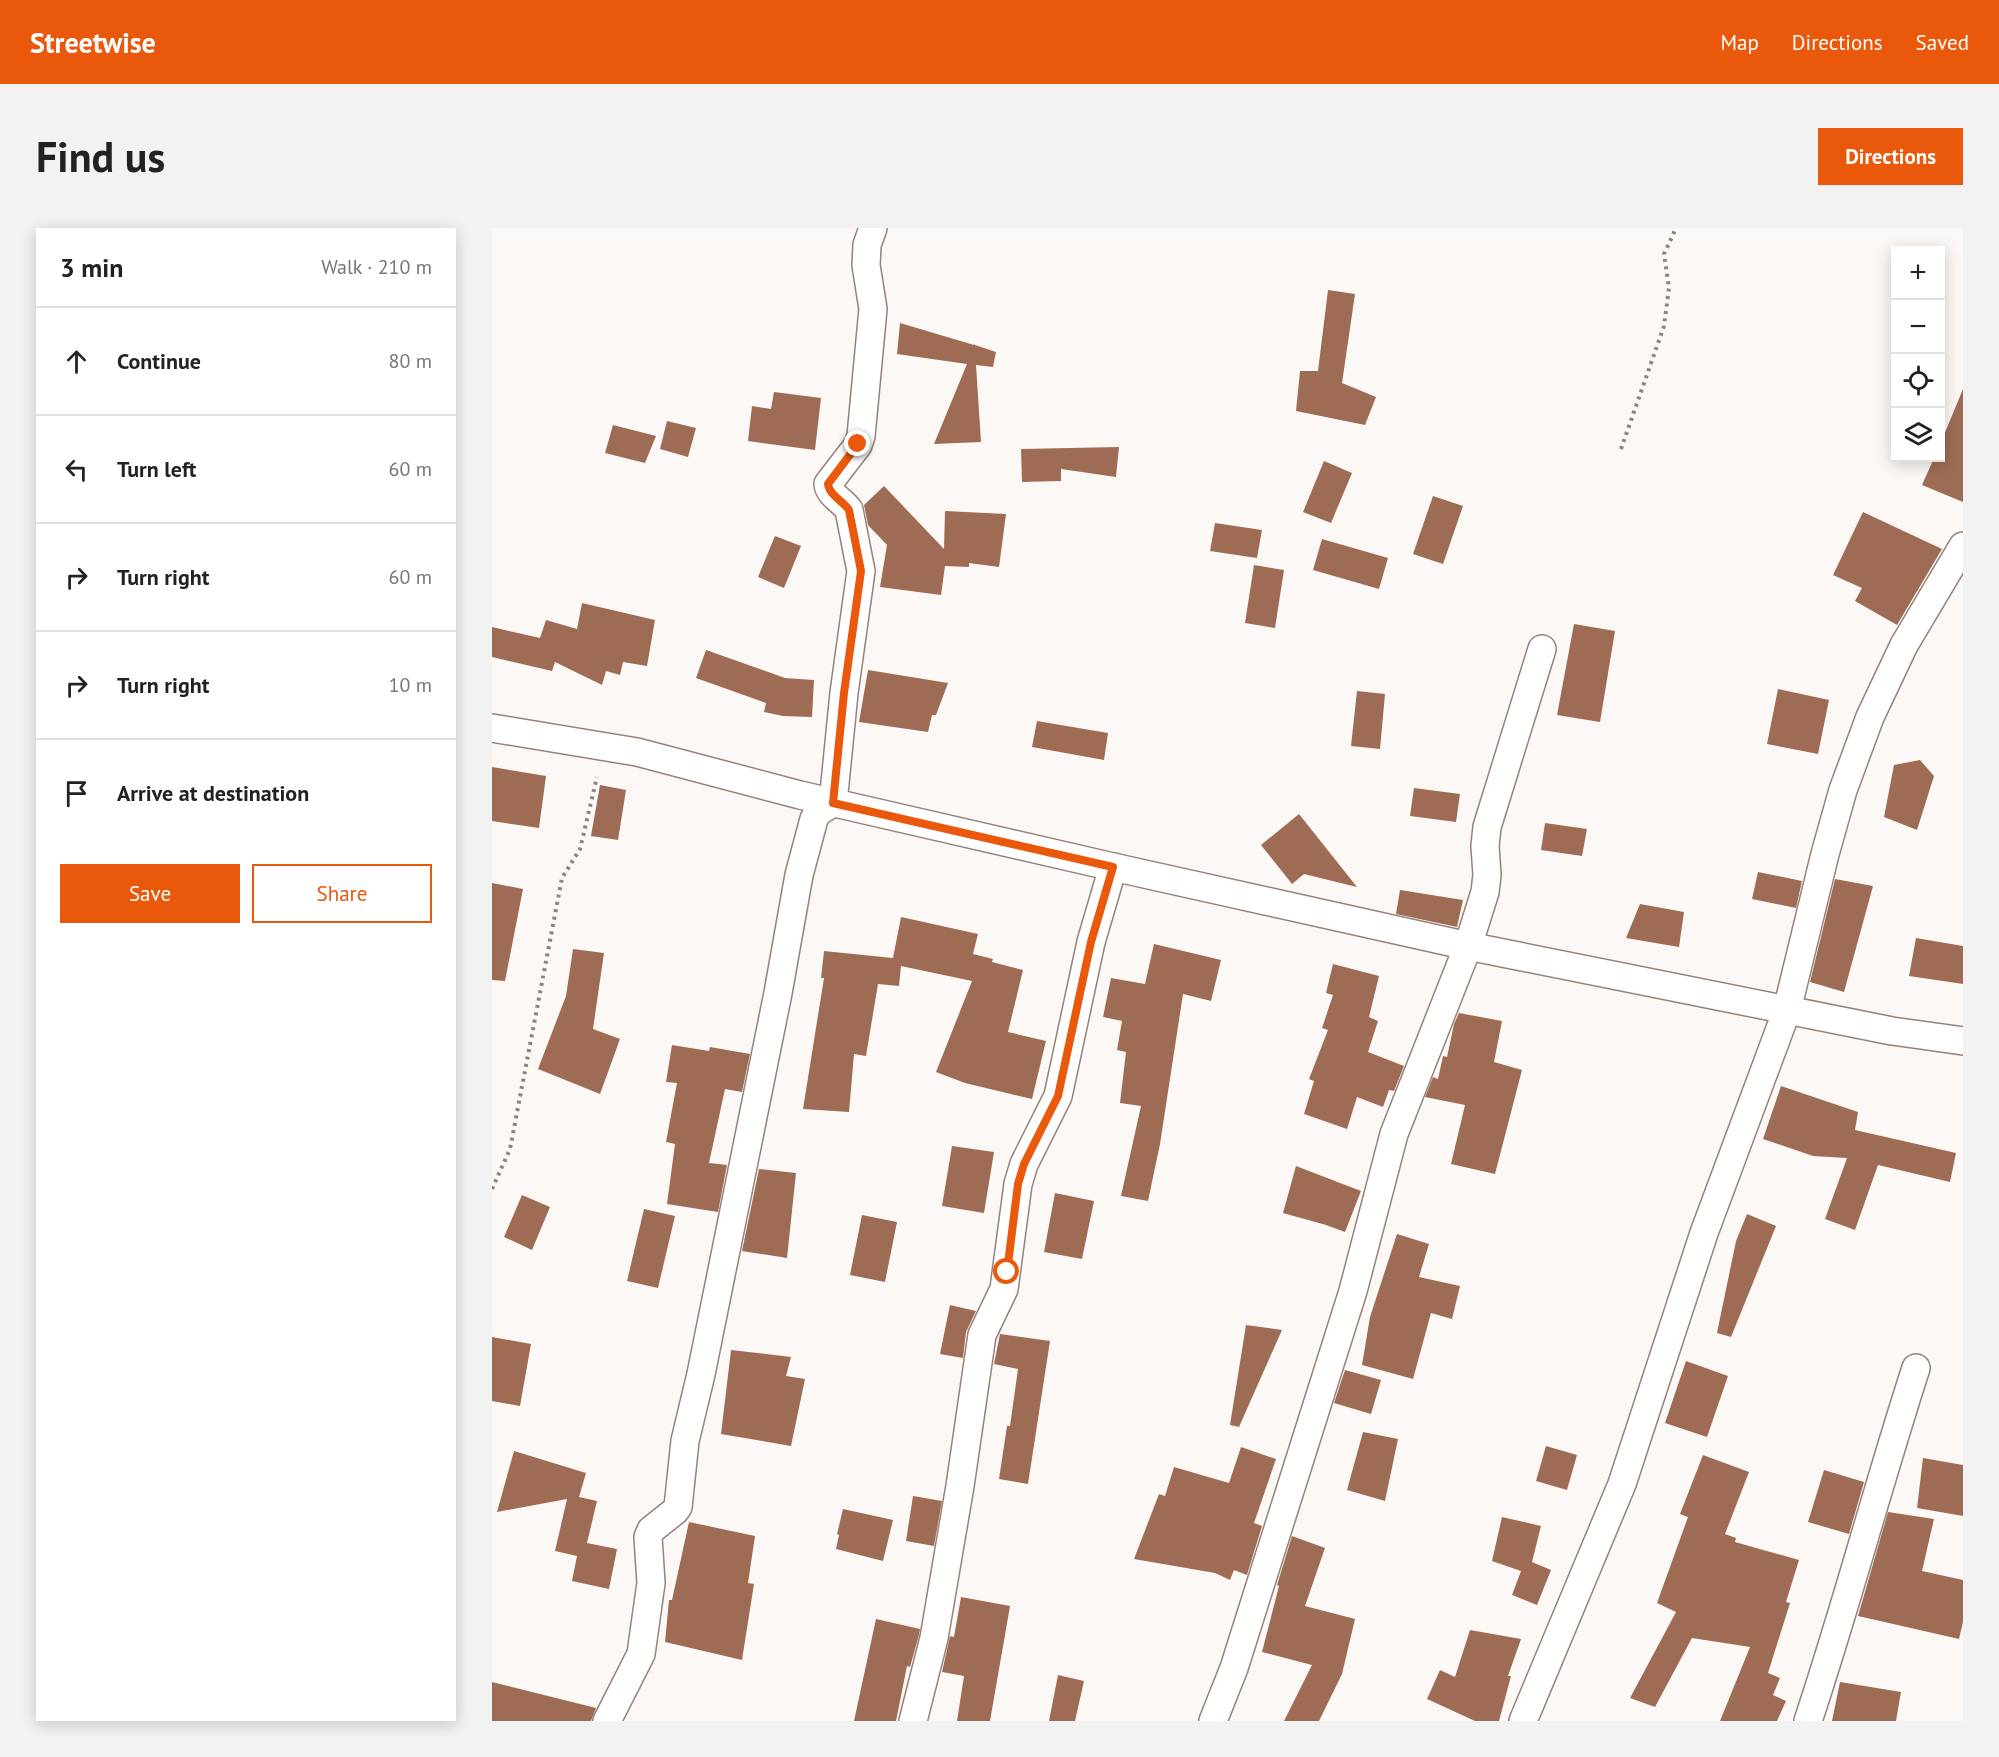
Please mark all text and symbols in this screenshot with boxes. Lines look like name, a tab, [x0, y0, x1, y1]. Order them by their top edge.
text: Streetwise	[30, 24, 156, 61]
text: Map	[1720, 29, 1759, 56]
text: Directions	[1792, 29, 1883, 56]
text: Saved	[1916, 29, 1969, 56]
button: Directions	[1818, 128, 1963, 185]
text: Find us	[36, 129, 165, 184]
map controls	[1891, 246, 1945, 462]
button: +	[1891, 246, 1945, 300]
text: 3 min	[60, 251, 123, 284]
text: Walk · 210 m	[321, 254, 432, 280]
button: −	[1891, 300, 1945, 354]
icon: ahead	[60, 345, 93, 378]
text: Continue	[117, 347, 201, 375]
text: 80 m	[389, 348, 432, 374]
button: locate	[1891, 354, 1945, 408]
button: layers	[1891, 408, 1945, 462]
route end	[844, 430, 870, 456]
icon: left	[60, 453, 93, 486]
text: Turn left	[117, 455, 197, 483]
text: 60 m	[389, 456, 432, 482]
icon: right	[60, 561, 93, 594]
text: Turn right	[117, 563, 209, 591]
text: 60 m	[389, 564, 432, 590]
icon: right	[60, 669, 93, 702]
text: Turn right	[117, 671, 209, 699]
text: 10 m	[389, 672, 432, 698]
icon: arrive	[60, 777, 93, 810]
text: Arrive at destination	[117, 779, 309, 807]
button: Save	[60, 864, 240, 923]
button: Share	[252, 864, 432, 923]
route start	[993, 1258, 1019, 1284]

